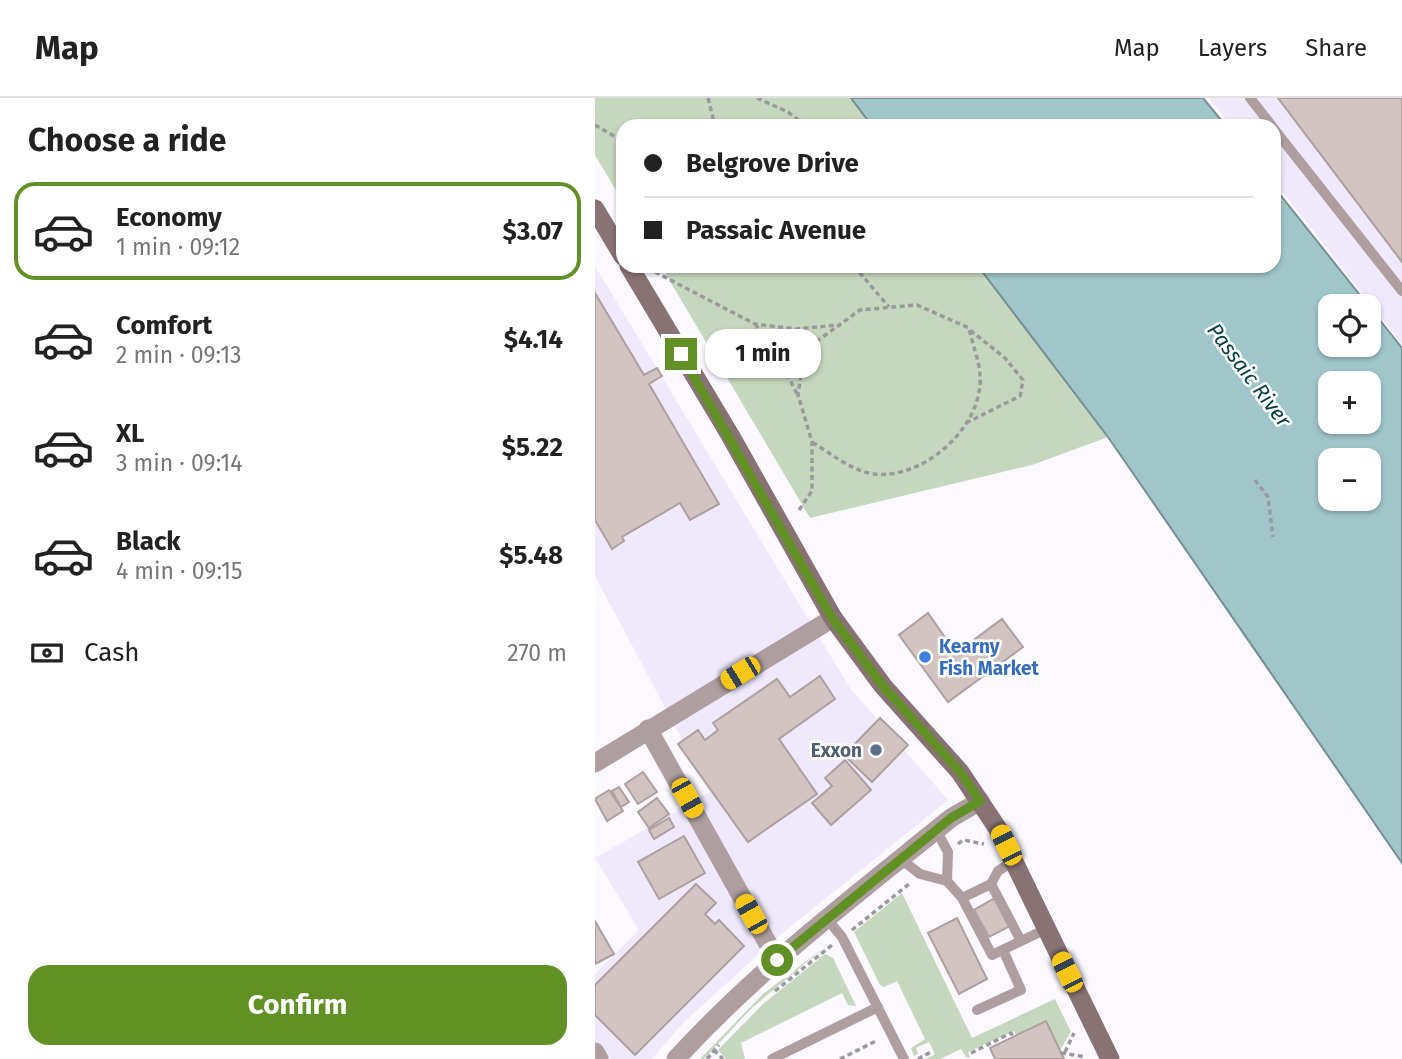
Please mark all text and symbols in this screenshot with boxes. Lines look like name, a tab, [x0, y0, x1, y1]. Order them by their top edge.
text: Map	[35, 28, 99, 68]
text: Map	[1114, 34, 1160, 62]
text: Layers	[1198, 34, 1267, 62]
text: Share	[1305, 34, 1367, 62]
text: Choose a ride	[28, 121, 226, 159]
text: Belgrove Drive	[686, 148, 859, 179]
icon: car	[32, 200, 95, 263]
text: Economy	[116, 202, 222, 233]
text: Passaic Avenue	[686, 215, 866, 246]
text: $3.07	[502, 216, 563, 247]
text: 1 min · 09:12	[116, 233, 240, 261]
map controls	[1318, 294, 1381, 511]
button: locate	[1318, 294, 1381, 357]
icon: car	[32, 308, 95, 371]
text: Comfort	[116, 310, 212, 341]
water label: Passaic River	[1202, 318, 1297, 433]
text: $4.14	[504, 324, 563, 355]
callout: 1 min	[705, 330, 821, 378]
route end	[665, 338, 697, 370]
text: 1 min	[735, 339, 791, 367]
text: 2 min · 09:13	[116, 341, 242, 369]
button: +	[1318, 371, 1381, 434]
icon: car	[32, 416, 95, 479]
text: XL	[116, 418, 144, 449]
text: $5.22	[502, 432, 563, 463]
button: −	[1318, 448, 1381, 511]
text: 3 min · 09:14	[116, 449, 242, 477]
icon: car	[32, 524, 95, 587]
text: Black	[116, 526, 181, 557]
text: $5.48	[499, 540, 563, 571]
text: 4 min · 09:15	[116, 557, 242, 585]
icon: cash	[28, 634, 66, 672]
place label: Kearny Fish Market	[939, 635, 1039, 680]
text: Cash	[84, 637, 140, 668]
text: 270 m	[507, 639, 567, 667]
marker: Kearny Fish Market	[917, 649, 933, 665]
car	[717, 653, 764, 693]
place label: Exxon	[811, 739, 862, 762]
marker: Exxon	[868, 742, 884, 758]
car	[668, 775, 707, 821]
car	[988, 822, 1025, 868]
car	[732, 891, 771, 937]
route start	[761, 944, 793, 976]
car	[1049, 949, 1086, 995]
button: Confirm	[28, 965, 567, 1045]

